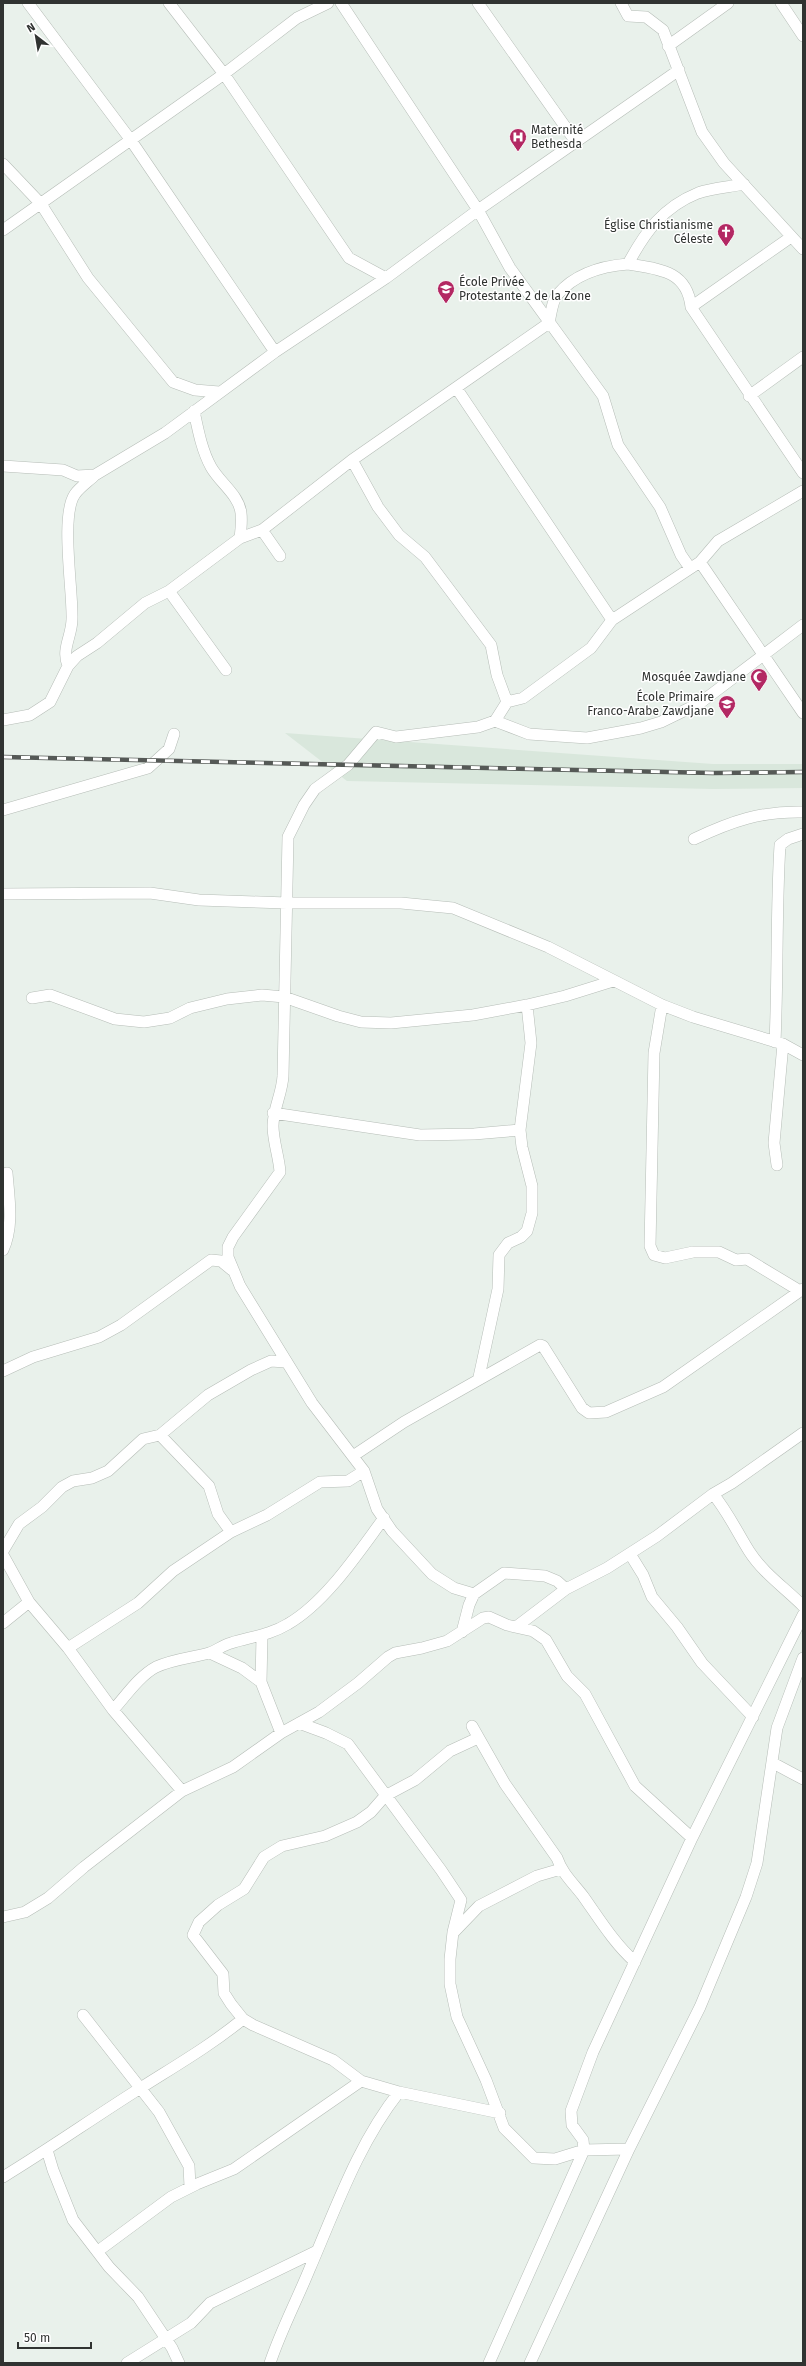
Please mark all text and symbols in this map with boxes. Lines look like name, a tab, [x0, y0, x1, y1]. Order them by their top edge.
north arrow	[16, 16, 56, 56]
text: N	[25, 20, 38, 35]
place label: Maternité Bethesda	[531, 123, 583, 151]
hospital icon: Maternité Bethesda	[508, 127, 528, 152]
place label: Église Christianisme Céleste	[604, 217, 713, 246]
church icon: Église Christianisme Céleste	[716, 222, 736, 247]
place label: École Privée Protestante 2 de la Zone	[459, 274, 591, 303]
school or university icon: École Privée Protestante 2 de la Zone	[436, 279, 456, 304]
mosque icon: Mosquée Zawdjane	[749, 667, 769, 692]
place label: Mosquée Zawdjane	[642, 670, 746, 684]
place label: École Primaire Franco-Arabe Zawdjane	[587, 689, 714, 718]
school or university icon: École Primaire Franco-Arabe Zawdjane	[717, 694, 737, 719]
scale bar	[18, 2324, 91, 2350]
text: 50 m	[24, 2331, 50, 2345]

